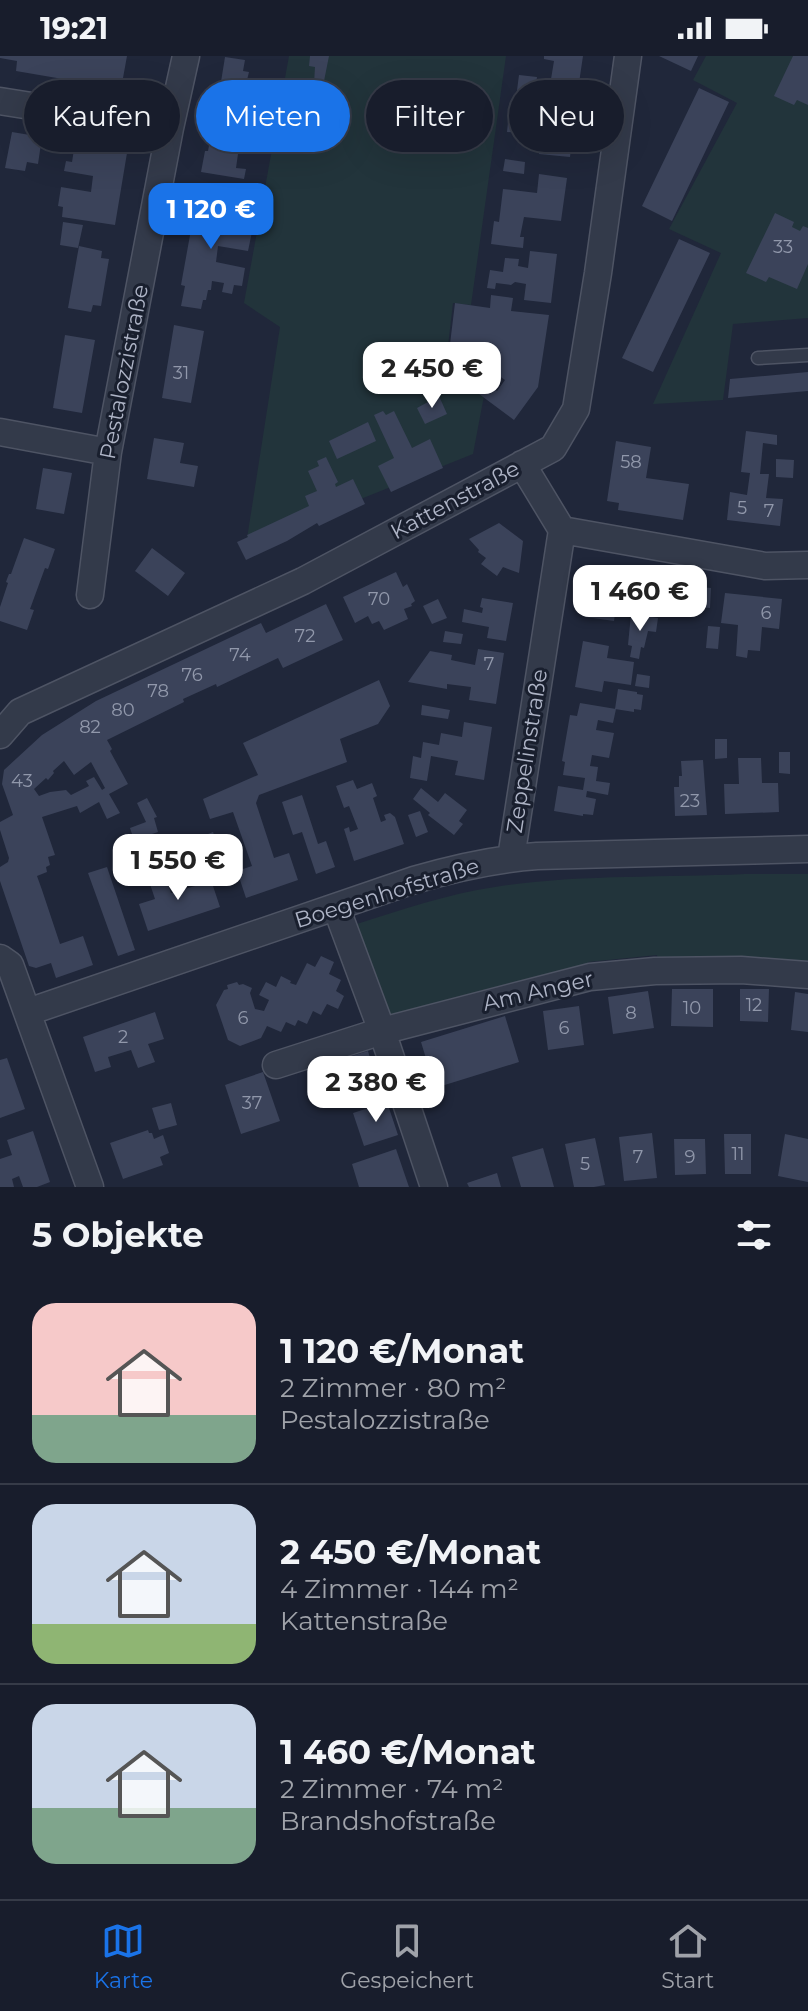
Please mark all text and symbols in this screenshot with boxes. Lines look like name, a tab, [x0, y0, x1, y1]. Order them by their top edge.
text: 19:21	[40, 10, 108, 47]
chip: Kaufen	[24, 80, 180, 152]
chip: Mieten	[196, 80, 350, 152]
chip: Filter	[366, 80, 493, 152]
chip: Neu	[509, 80, 624, 152]
pin: 1 120 €	[137, 183, 285, 251]
text: 1 120 €	[166, 193, 256, 225]
house number: 33	[773, 236, 793, 258]
street label: Pestalozzistraße	[94, 282, 154, 462]
pin: 2 450 €	[358, 342, 506, 410]
text: 2 450 €	[381, 352, 483, 384]
house number: 31	[173, 362, 189, 384]
house number: 58	[620, 451, 642, 473]
street label: Kattenstraße	[386, 455, 524, 545]
house number: 5	[737, 497, 747, 519]
house number: 7	[764, 500, 774, 522]
pin: 1 460 €	[566, 565, 714, 633]
text: 1 460 €	[591, 575, 689, 607]
house number: 70	[368, 588, 390, 610]
house number: 6	[761, 602, 772, 624]
house number: 72	[295, 625, 315, 647]
house number: 74	[229, 644, 251, 666]
house number: 7	[484, 653, 494, 675]
house number: 76	[181, 664, 203, 686]
street label: Zeppelinstraße	[501, 667, 553, 835]
house number: 78	[147, 680, 169, 702]
house number: 80	[111, 699, 135, 721]
house number: 82	[79, 716, 101, 738]
house number: 43	[11, 770, 33, 792]
house number: 23	[680, 790, 700, 812]
pin: 1 550 €	[104, 834, 252, 902]
text: 1 550 €	[131, 844, 225, 876]
street label: Boegenhofstraße	[291, 852, 483, 934]
street label: Am Anger	[480, 965, 596, 1017]
house number: 12	[746, 994, 762, 1016]
house number: 10	[683, 997, 701, 1019]
house number: 8	[625, 1002, 637, 1024]
house number: 6	[238, 1007, 249, 1029]
house number: 6	[559, 1017, 570, 1039]
house number: 2	[118, 1026, 128, 1048]
pin: 2 380 €	[302, 1056, 450, 1124]
text: 2 380 €	[325, 1066, 427, 1098]
house number: 37	[242, 1092, 262, 1114]
house number: 11	[732, 1143, 745, 1165]
house number: 7	[633, 1146, 643, 1168]
house number: 9	[685, 1146, 696, 1168]
house number: 5	[580, 1153, 590, 1175]
icon: filters	[732, 1213, 776, 1257]
text: 5 Objekte	[32, 1214, 204, 1256]
text: 1 120 €/Monat	[280, 1330, 524, 1372]
icon: home	[96, 1335, 192, 1431]
text: 2 Zimmer · 80 m²	[280, 1372, 506, 1404]
text: Pestalozzistraße	[280, 1404, 490, 1436]
text: 2 450 €/Monat	[280, 1531, 541, 1573]
icon: home	[96, 1536, 192, 1632]
text: 4 Zimmer · 144 m²	[280, 1573, 519, 1605]
text: Kattenstraße	[280, 1605, 448, 1637]
text: 1 460 €/Monat	[280, 1731, 536, 1773]
icon: home	[96, 1736, 192, 1832]
text: 2 Zimmer · 74 m²	[280, 1773, 503, 1805]
text: Brandshofstraße	[280, 1805, 496, 1837]
tab: Karte	[94, 1919, 153, 1994]
tab: Gespeichert	[340, 1919, 474, 1994]
tab: Start	[661, 1919, 714, 1994]

